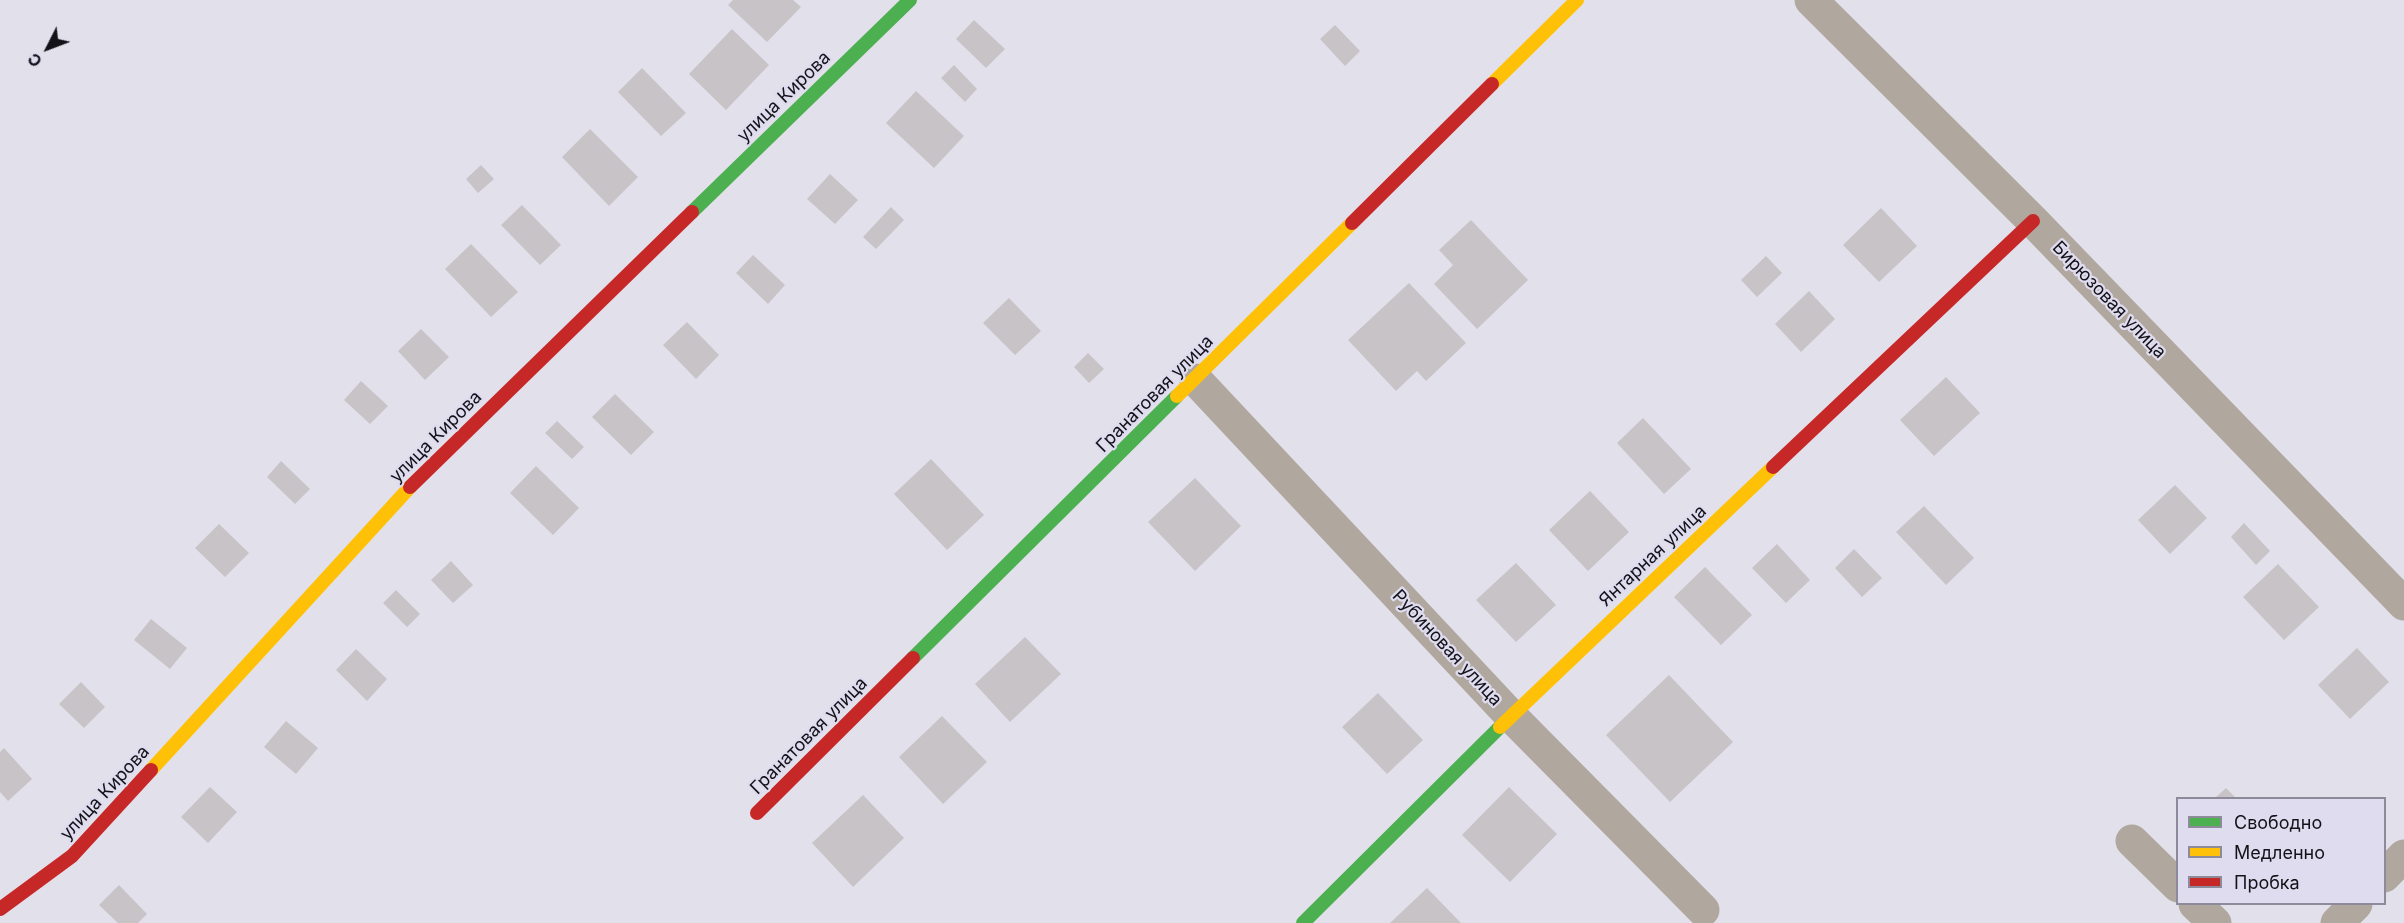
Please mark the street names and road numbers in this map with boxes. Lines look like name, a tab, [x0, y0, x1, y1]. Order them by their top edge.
street label: улица Кирова	[733, 47, 835, 147]
street label: Бирюзовая улица	[2048, 237, 2170, 363]
street label: Гранатовая улица	[1092, 331, 1218, 457]
street label: улица Кирова	[386, 387, 486, 487]
street label: Янтарная улица	[1595, 501, 1711, 611]
street label: Рубиновая улица	[1388, 585, 1506, 711]
street label: Гранатовая улица	[746, 673, 872, 799]
street label: улица Кирова	[56, 741, 154, 845]

